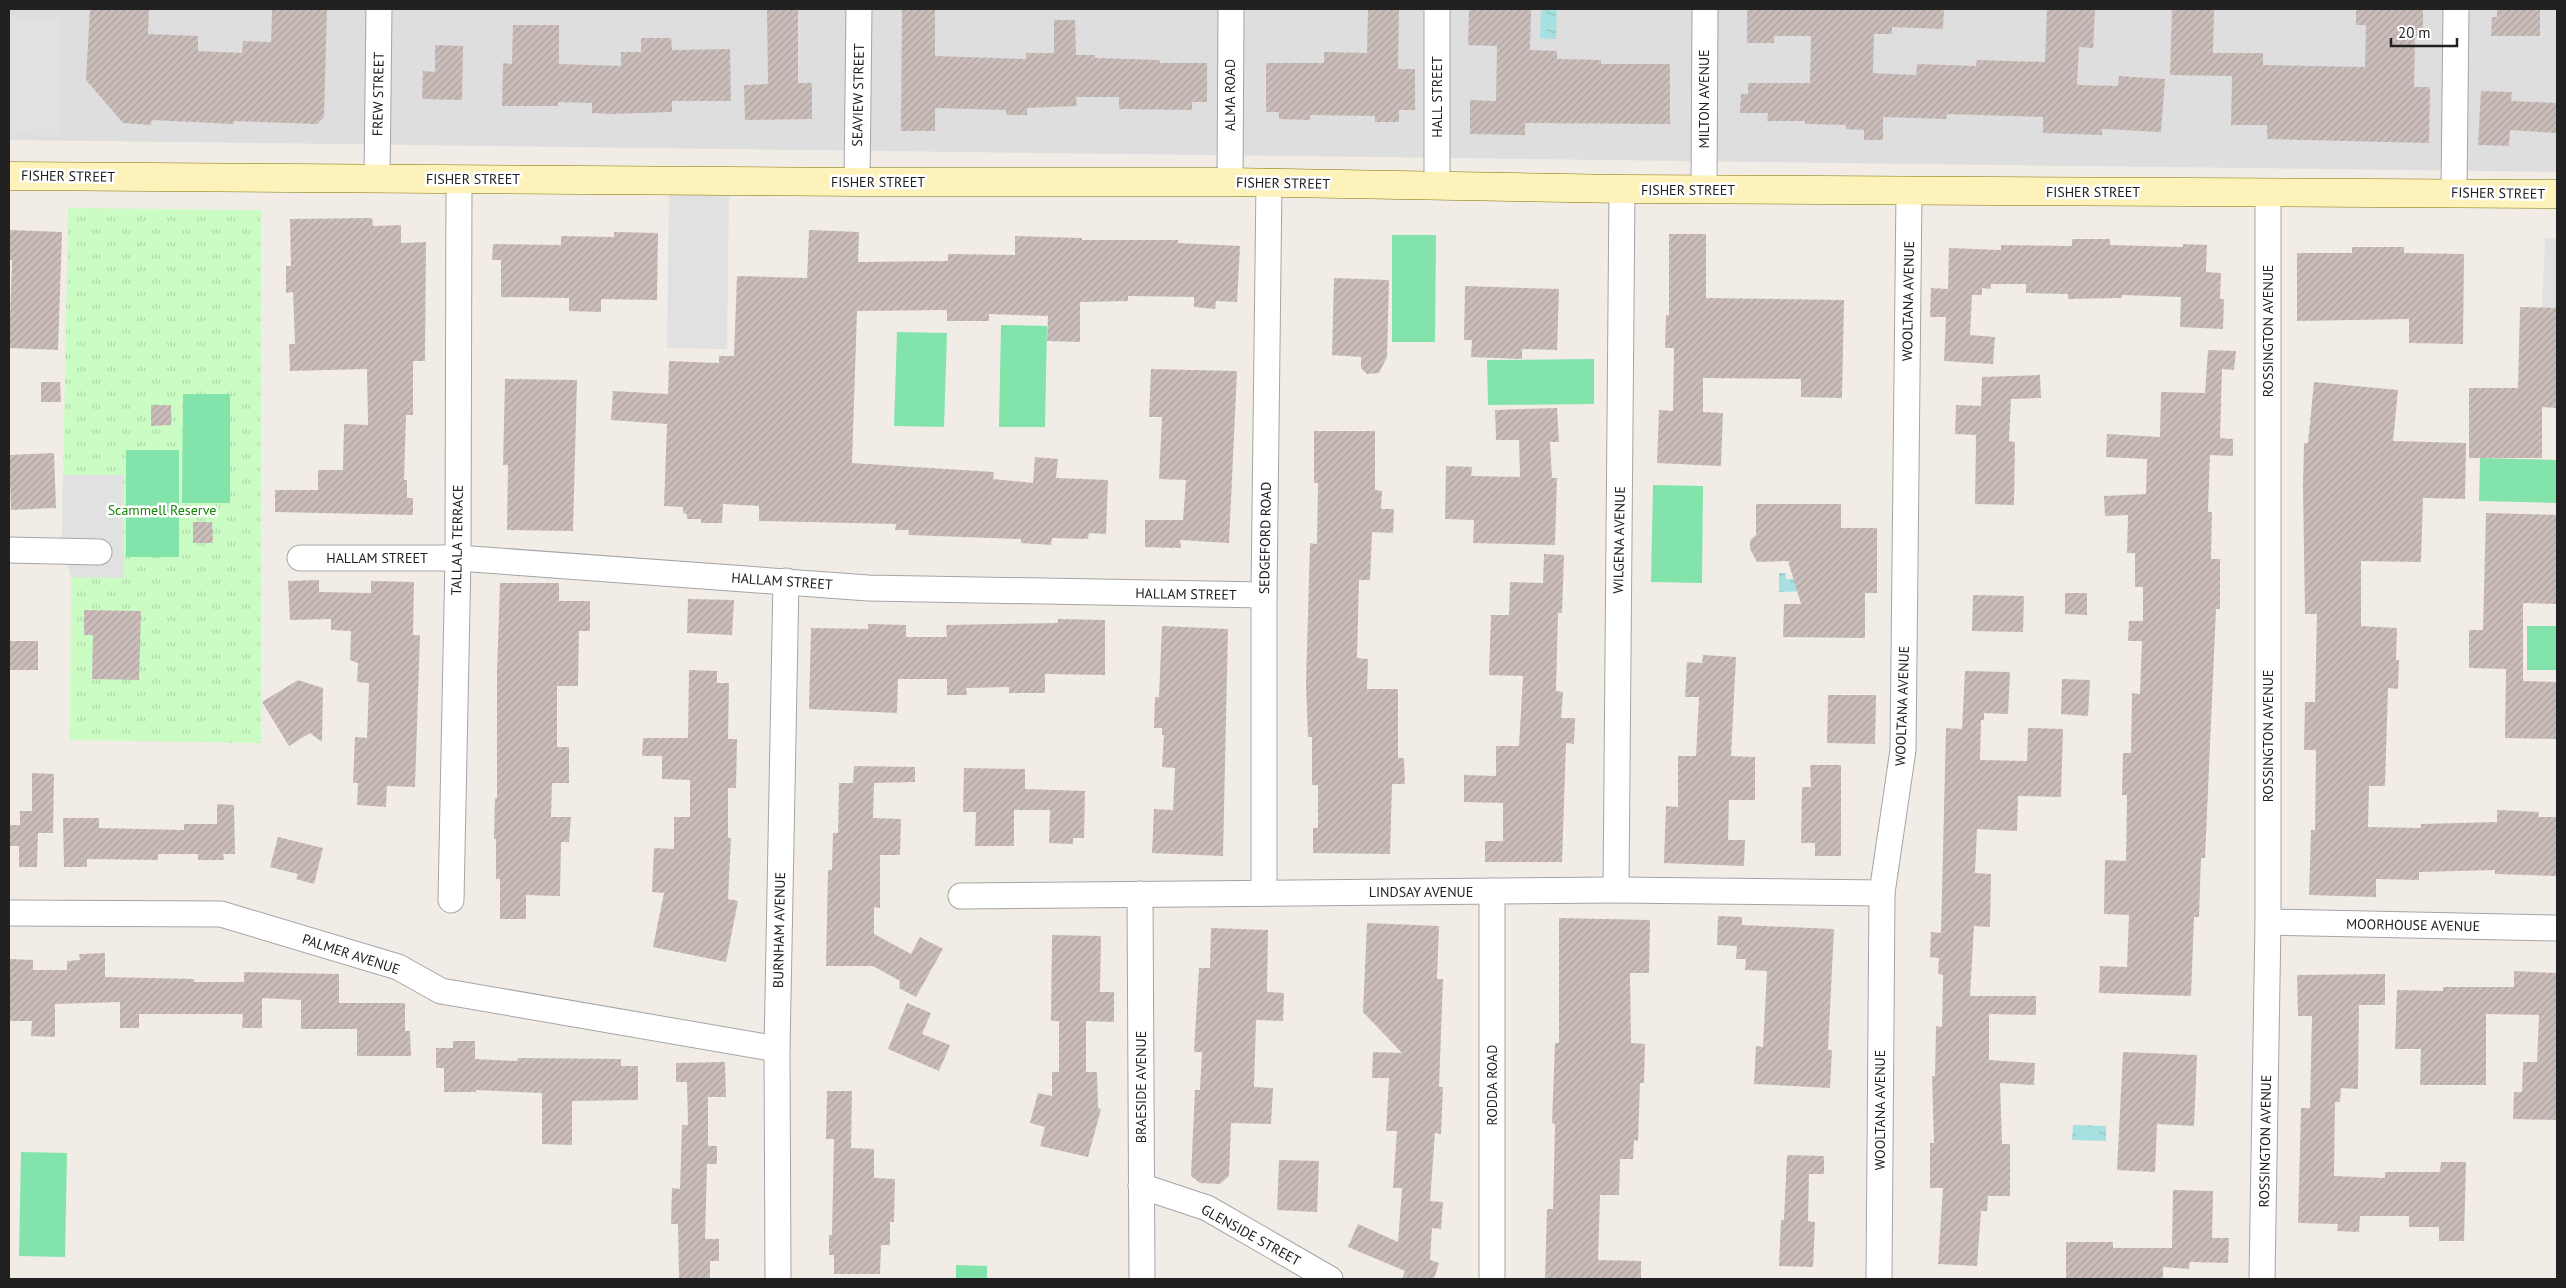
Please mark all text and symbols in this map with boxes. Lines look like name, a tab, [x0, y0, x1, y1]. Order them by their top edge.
scale bar	[2391, 15, 2457, 47]
text: 20 m	[2398, 23, 2431, 42]
street label: SEAVIEW STREET	[848, 43, 868, 147]
street label: MILTON AVENUE	[1695, 49, 1713, 149]
street label: FREW STREET	[368, 51, 388, 136]
street label: HALL STREET	[1428, 56, 1446, 138]
street label: ALMA ROAD	[1221, 59, 1239, 131]
street label: FISHER STREET	[21, 166, 115, 186]
street label: FISHER STREET	[426, 170, 520, 188]
street label: FISHER STREET	[831, 173, 925, 191]
street label: FISHER STREET	[1236, 173, 1330, 193]
street label: FISHER STREET	[1641, 181, 1735, 199]
street label: FISHER STREET	[2046, 183, 2140, 201]
street label: FISHER STREET	[2451, 183, 2545, 203]
street label: WOOLTANA AVENUE	[1898, 241, 1918, 361]
street label: ROSSINGTON AVENUE	[2259, 265, 2277, 397]
street label: SEDGEFORD ROAD	[1255, 482, 1275, 594]
street label: TALLALA TERRACE	[447, 484, 467, 596]
street label: WILGENA AVENUE	[1609, 486, 1629, 594]
park label: Scammell Reserve	[108, 501, 216, 519]
street label: HALLAM STREET	[326, 549, 428, 567]
street label: HALLAM STREET	[731, 568, 833, 594]
street label: HALLAM STREET	[1135, 584, 1237, 604]
street label: WOOLTANA AVENUE	[1891, 646, 1913, 766]
street label: ROSSINGTON AVENUE	[2259, 670, 2277, 802]
street label: BURNHAM AVENUE	[769, 872, 789, 988]
street label: LINDSAY AVENUE	[1369, 883, 1473, 901]
street label: MOORHOUSE AVENUE	[2346, 915, 2480, 935]
street label: PALMER AVENUE	[300, 930, 402, 978]
street label: BRAESIDE AVENUE	[1132, 1031, 1150, 1143]
street label: RODDA ROAD	[1483, 1045, 1501, 1125]
street label: WOOLTANA AVENUE	[1871, 1050, 1889, 1170]
street label: ROSSINGTON AVENUE	[2255, 1075, 2275, 1207]
street label: GLENSIDE STREET	[1198, 1200, 1304, 1270]

